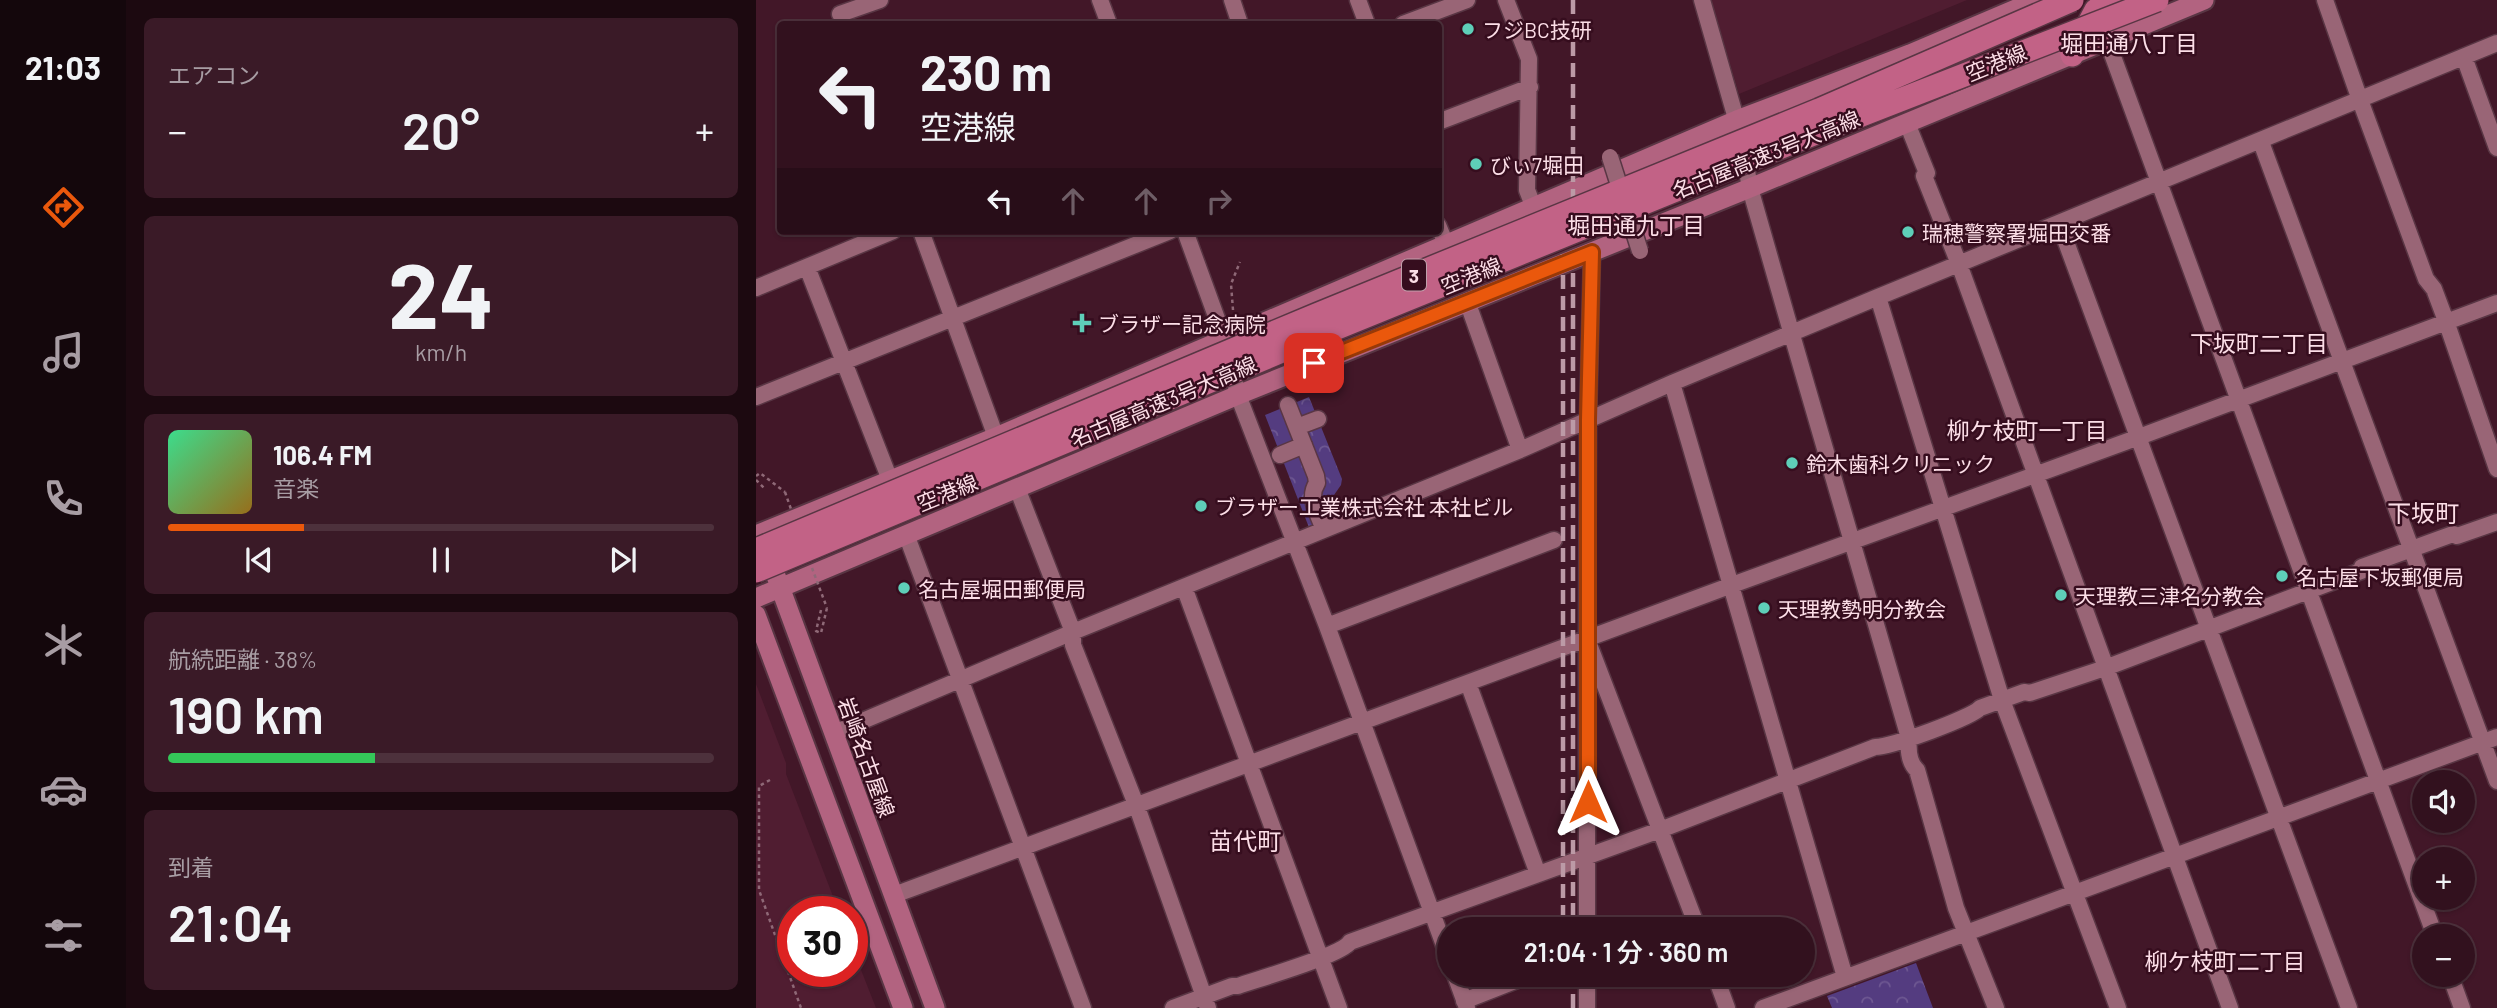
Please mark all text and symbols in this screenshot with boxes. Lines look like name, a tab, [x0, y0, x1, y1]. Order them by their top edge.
place label: フジBC技研	[1482, 17, 1592, 42]
marker: フジBC技研	[1460, 21, 1476, 37]
district label: 堀田通八丁目	[2060, 29, 2198, 57]
street label: 空港線	[1962, 39, 2030, 85]
text: 230 m	[920, 42, 1052, 101]
text: 21:03	[25, 48, 101, 86]
icon: left	[805, 49, 896, 140]
text: エアコン	[168, 61, 260, 89]
text: 20°	[402, 98, 480, 160]
street label: 名古屋高速3号大高線	[1669, 105, 1863, 203]
text: −	[168, 107, 187, 153]
text: +	[695, 107, 714, 153]
text: 空港線	[920, 107, 1016, 145]
place label: びぃ7堀田	[1490, 152, 1584, 177]
marker: びぃ7堀田	[1468, 156, 1484, 172]
icon: left	[981, 182, 1019, 220]
icon: ahead	[1054, 182, 1092, 220]
icon: ahead	[1127, 182, 1165, 220]
icon: right	[1200, 182, 1238, 220]
icon: directions	[39, 183, 88, 232]
district label: 堀田通九丁目	[1567, 211, 1705, 239]
place label: 瑞穂警察署堀田交番	[1922, 220, 2111, 245]
marker: 瑞穂警察署堀田交番	[1900, 224, 1916, 240]
text: 24	[388, 238, 494, 347]
street label: 空港線	[1437, 252, 1505, 298]
road number: 3	[1402, 260, 1426, 290]
place label: ブラザー記念病院	[1098, 311, 1266, 336]
marker: ブラザー記念病院	[1072, 313, 1092, 333]
icon: music	[39, 328, 88, 377]
district label: 下坂町二丁目	[2190, 329, 2328, 357]
pin	[1284, 333, 1344, 393]
text: km/h	[415, 338, 467, 366]
icon: arrive	[1295, 344, 1333, 382]
street label: 名古屋高速3号大高線	[1066, 350, 1260, 452]
district label: 柳ケ枝町一丁目	[1947, 416, 2108, 444]
text: 106.4 FM	[273, 439, 372, 470]
place label: 鈴木歯科クリニック	[1806, 451, 1995, 476]
marker: 鈴木歯科クリニック	[1784, 455, 1800, 471]
street label: 空港線	[913, 469, 981, 515]
icon: phone	[39, 474, 88, 523]
text: 音楽	[273, 474, 319, 502]
place label: ブラザー工業株式会社 本社ビル	[1215, 494, 1513, 519]
marker: ブラザー工業株式会社 本社ビル	[1193, 498, 1209, 514]
district label: 下坂町	[2387, 498, 2459, 527]
icon: previous	[240, 541, 278, 579]
icon: pause	[422, 541, 460, 579]
icon: next	[604, 541, 642, 579]
place label: 名古屋下坂郵便局	[2296, 564, 2464, 589]
marker: 名古屋下坂郵便局	[2274, 568, 2290, 584]
place label: 名古屋堀田郵便局	[918, 576, 1086, 601]
marker: 名古屋堀田郵便局	[896, 580, 912, 596]
place label: 天理教三津名分教会	[2075, 583, 2264, 608]
marker: 天理教三津名分教会	[2053, 587, 2069, 603]
place label: 天理教勢明分教会	[1778, 596, 1946, 621]
marker: 天理教勢明分教会	[1756, 600, 1772, 616]
icon: climate	[39, 620, 88, 669]
text: 航続距離 · 38%	[168, 645, 317, 673]
text: 190 km	[168, 682, 324, 744]
street label: 岩崎名古屋線	[834, 694, 900, 820]
icon: car	[39, 765, 88, 814]
position arrow	[1551, 765, 1625, 839]
map controls	[2412, 770, 2475, 987]
button: sound	[2412, 770, 2475, 833]
district label: 苗代町	[1209, 826, 1281, 855]
button: +	[2412, 847, 2475, 910]
text: 到着	[168, 853, 214, 881]
text: 21:04	[168, 890, 293, 952]
speed limit sign: 30	[777, 896, 868, 987]
icon: filters	[39, 911, 88, 960]
button: −	[2412, 924, 2475, 987]
text: 21:04 · 1 分 · 360 m	[1524, 936, 1728, 967]
district label: 柳ケ枝町二丁目	[2145, 947, 2306, 975]

